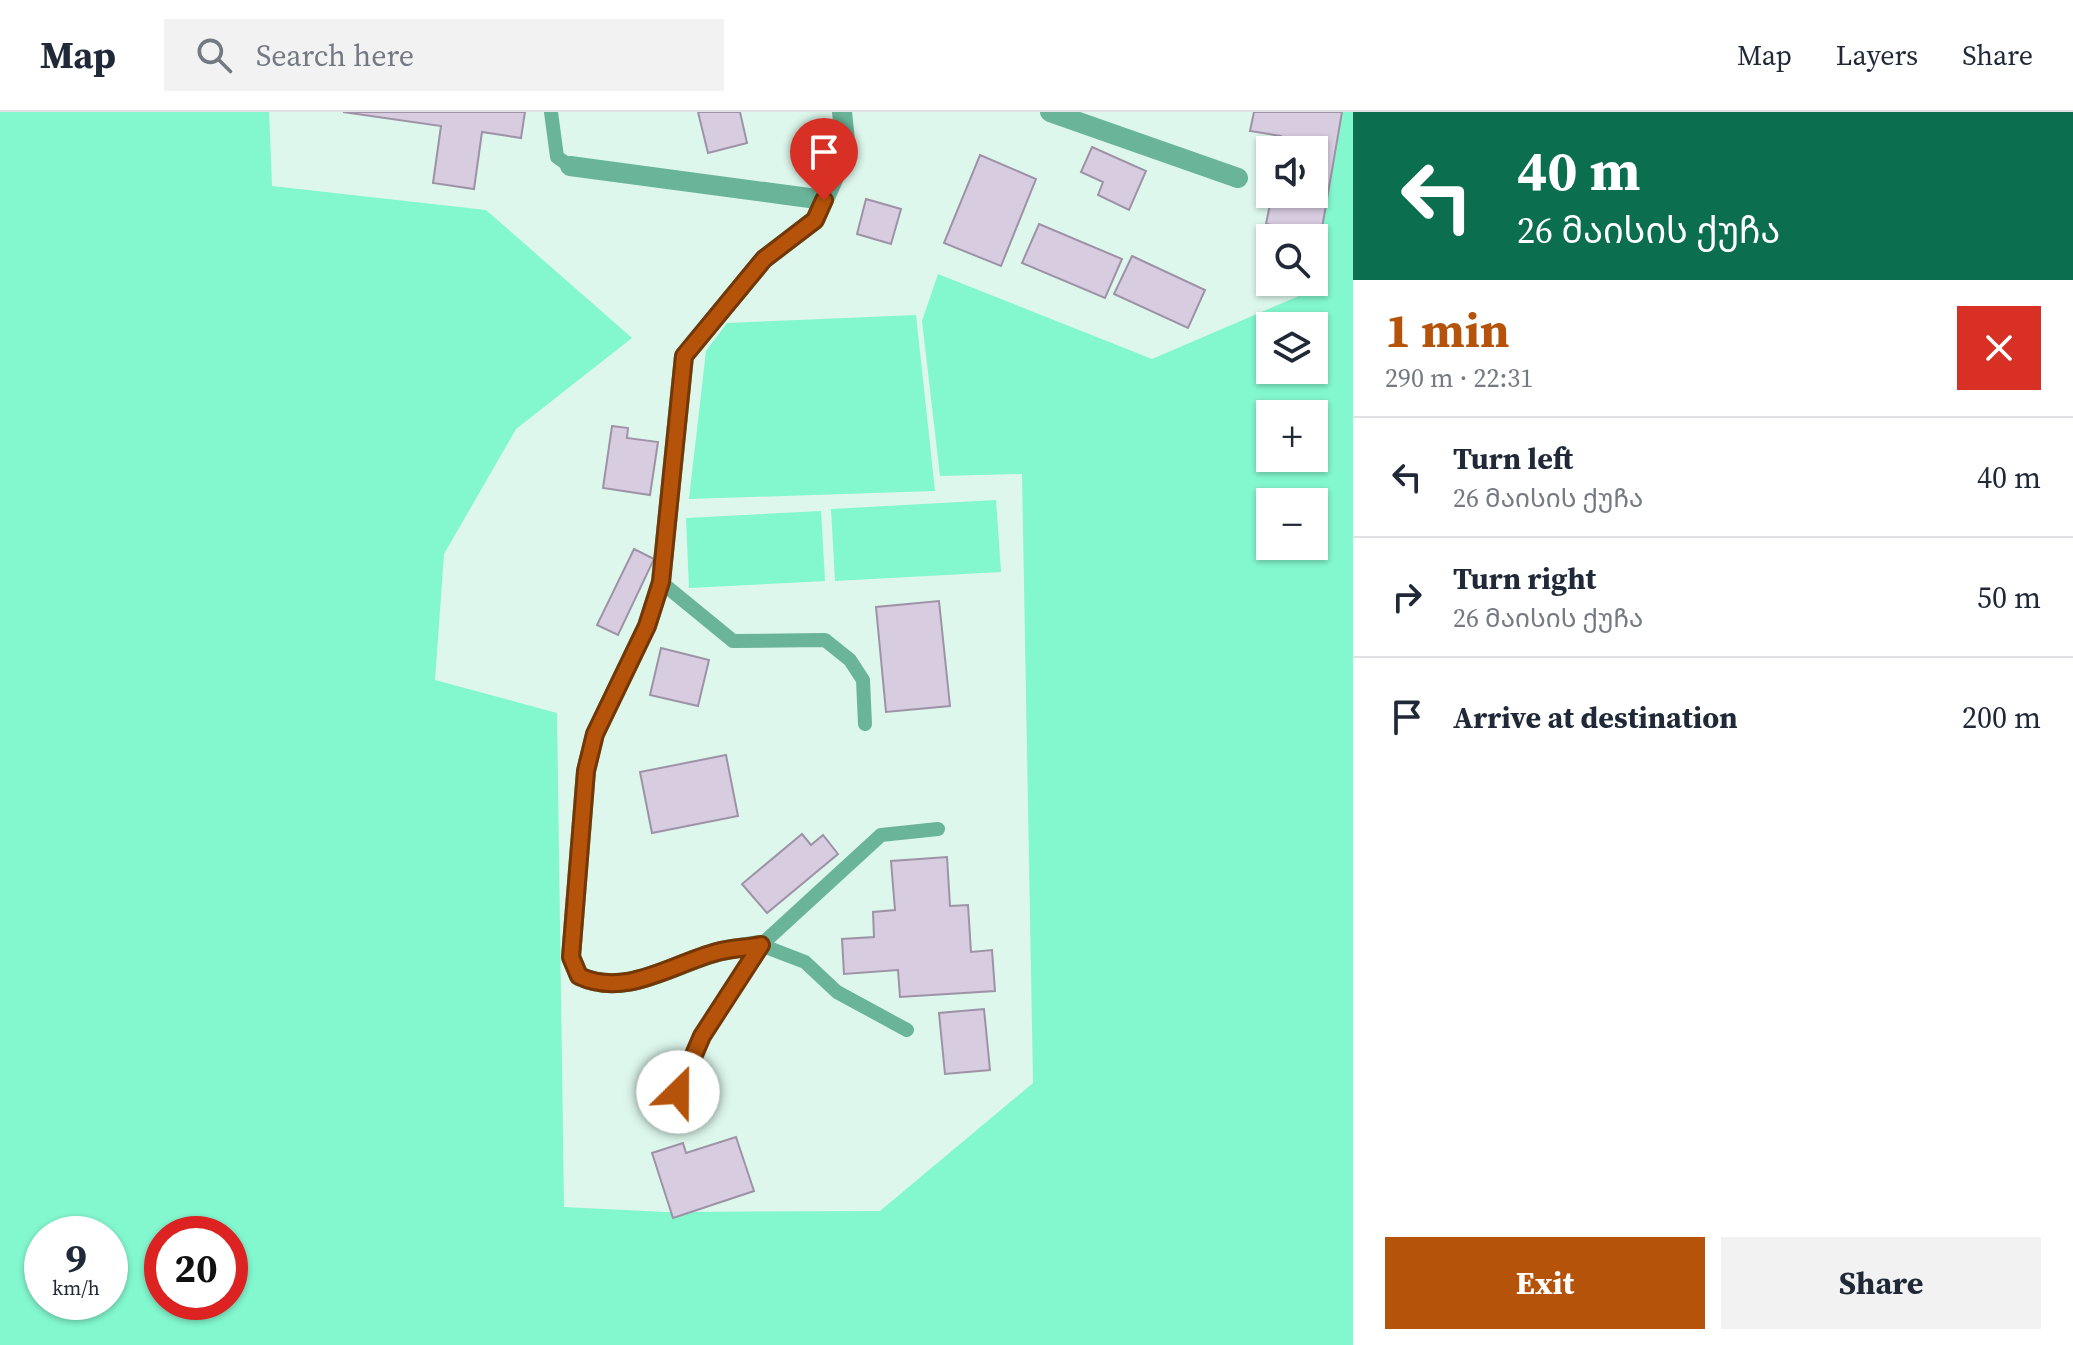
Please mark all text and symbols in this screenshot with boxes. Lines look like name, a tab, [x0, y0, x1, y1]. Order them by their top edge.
search box	[164, 19, 724, 91]
text: Map	[40, 29, 116, 81]
icon: search	[192, 33, 236, 77]
text: Search here	[256, 35, 414, 76]
text: Map	[1737, 36, 1792, 74]
text: Layers	[1836, 36, 1918, 74]
text: Share	[1962, 36, 2033, 74]
pin	[790, 118, 858, 200]
icon: arrive	[802, 130, 846, 174]
text: 40 m	[1517, 132, 1640, 209]
map controls	[1256, 136, 1328, 560]
button: sound	[1256, 136, 1328, 208]
icon: left	[1385, 144, 1489, 248]
text: 26 მაისის ქუჩა	[1517, 206, 1780, 255]
button: search	[1256, 224, 1328, 296]
text: 1 min	[1385, 297, 1510, 363]
button: close	[1957, 306, 2041, 390]
button: layers	[1256, 312, 1328, 384]
text: 290 m · 22:31	[1385, 360, 1533, 396]
button: +	[1256, 400, 1328, 472]
text: Turn left	[1453, 438, 1573, 479]
icon: left	[1385, 455, 1429, 499]
text: 40 m	[1977, 457, 2041, 498]
text: 26 მაისის ქუჩა	[1453, 480, 1643, 516]
button: −	[1256, 488, 1328, 560]
text: Turn right	[1453, 558, 1596, 599]
icon: right	[1385, 575, 1429, 619]
text: 50 m	[1977, 577, 2041, 618]
text: 26 მაისის ქუჩა	[1453, 600, 1643, 636]
icon: arrive	[1385, 695, 1429, 739]
text: Arrive at destination	[1453, 697, 1738, 738]
text: 200 m	[1962, 697, 2041, 738]
position arrow	[636, 1050, 720, 1134]
speed limit sign: 20	[144, 1216, 248, 1320]
text: 9	[65, 1231, 87, 1285]
button: Exit	[1385, 1237, 1705, 1329]
button: Share	[1721, 1237, 2041, 1329]
text: km/h	[52, 1274, 100, 1302]

